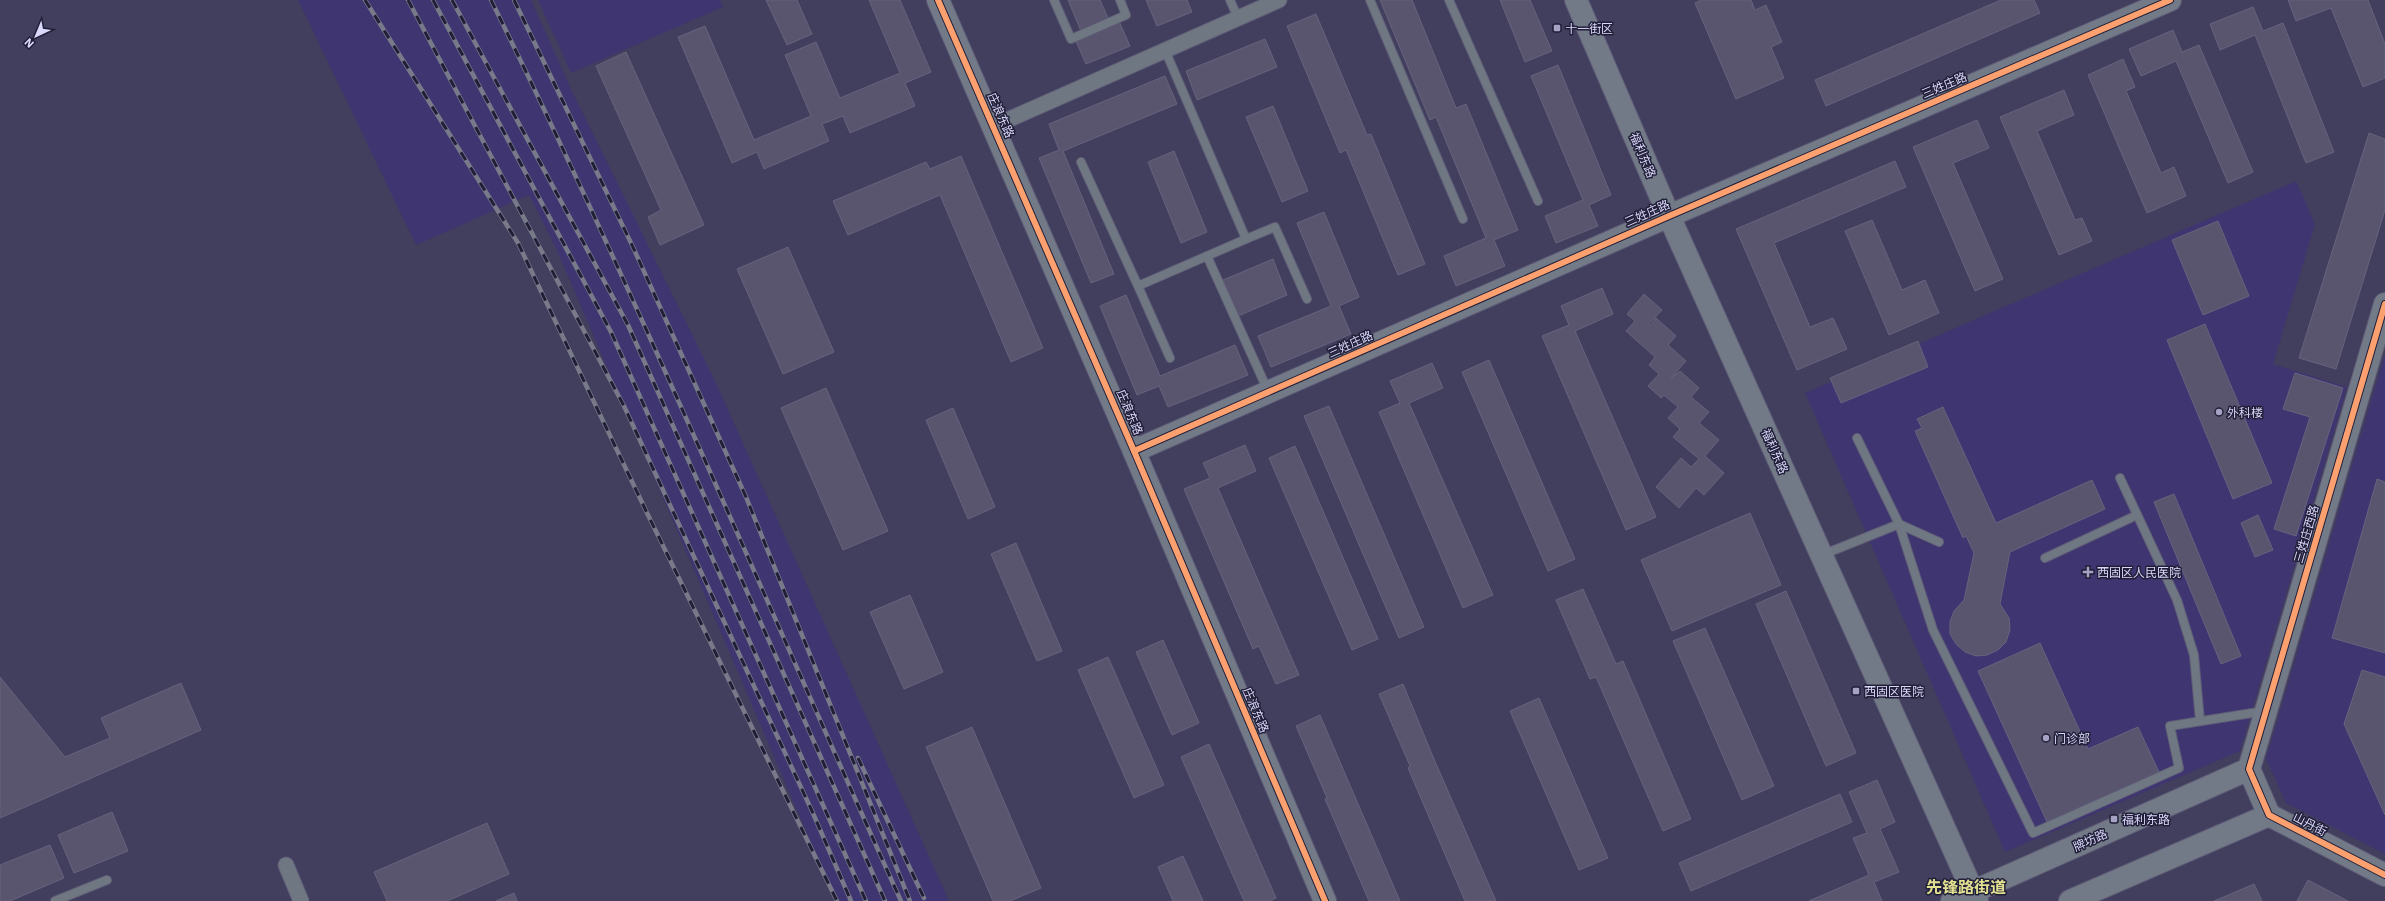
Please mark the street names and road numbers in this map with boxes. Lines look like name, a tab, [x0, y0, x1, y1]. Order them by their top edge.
street label: 三姓庄路	[1919, 69, 1969, 101]
street label: 庄浪东路	[984, 90, 1018, 140]
street label: 福利东路	[1627, 130, 1659, 180]
street label: 三姓庄路	[1622, 196, 1672, 230]
street label: 三姓庄路	[1325, 327, 1375, 361]
street label: 庄浪东路	[1114, 387, 1146, 437]
street label: 福利东路	[1758, 426, 1792, 476]
street label: 三姓庄西路	[2291, 503, 2321, 565]
street label: 庄浪东路	[1240, 685, 1272, 735]
street label: 山丹街	[2291, 809, 2329, 839]
street label: 牌坊路	[2070, 826, 2110, 854]

